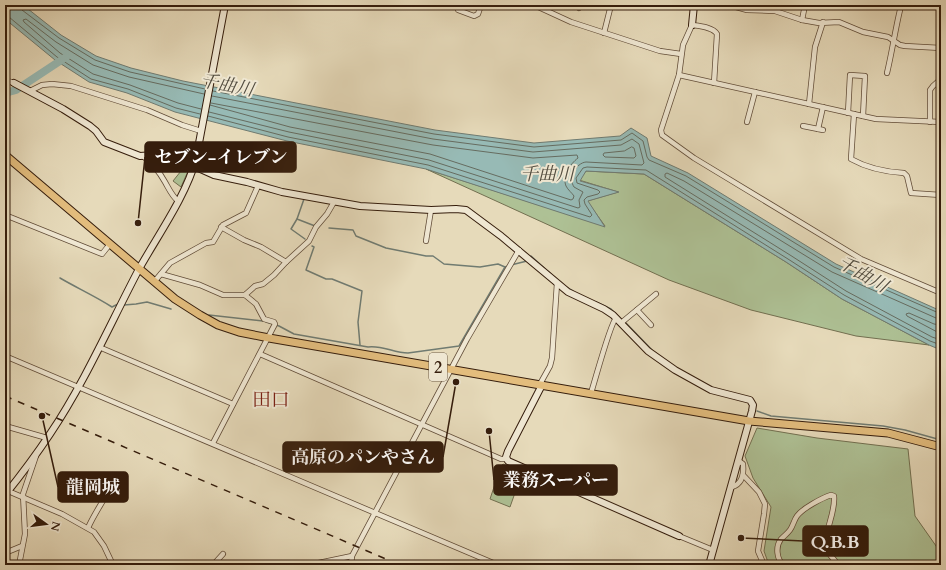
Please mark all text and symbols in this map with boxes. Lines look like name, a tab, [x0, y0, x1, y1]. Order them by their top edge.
water label: 千曲川	[198, 68, 258, 103]
callout: セブン-イレブン	[145, 142, 296, 172]
text: セブン-イレブン	[154, 145, 288, 170]
water label: 千曲川	[520, 162, 576, 187]
water label: 千曲川	[833, 250, 894, 300]
road number: 2	[429, 353, 447, 381]
district label: 田口	[252, 387, 290, 413]
callout: 高原のパンやさん	[283, 442, 443, 472]
text: 高原のパンやさん	[291, 445, 435, 470]
callout: 業務スーパー	[494, 465, 617, 495]
text: 業務スーパー	[503, 468, 609, 493]
callout: 龍岡城	[58, 472, 128, 502]
text: 龍岡城	[66, 475, 120, 500]
north arrow	[26, 504, 66, 544]
text: N	[47, 520, 64, 533]
callout: Q.B.B	[803, 526, 868, 556]
text: Q.B.B	[811, 530, 859, 555]

